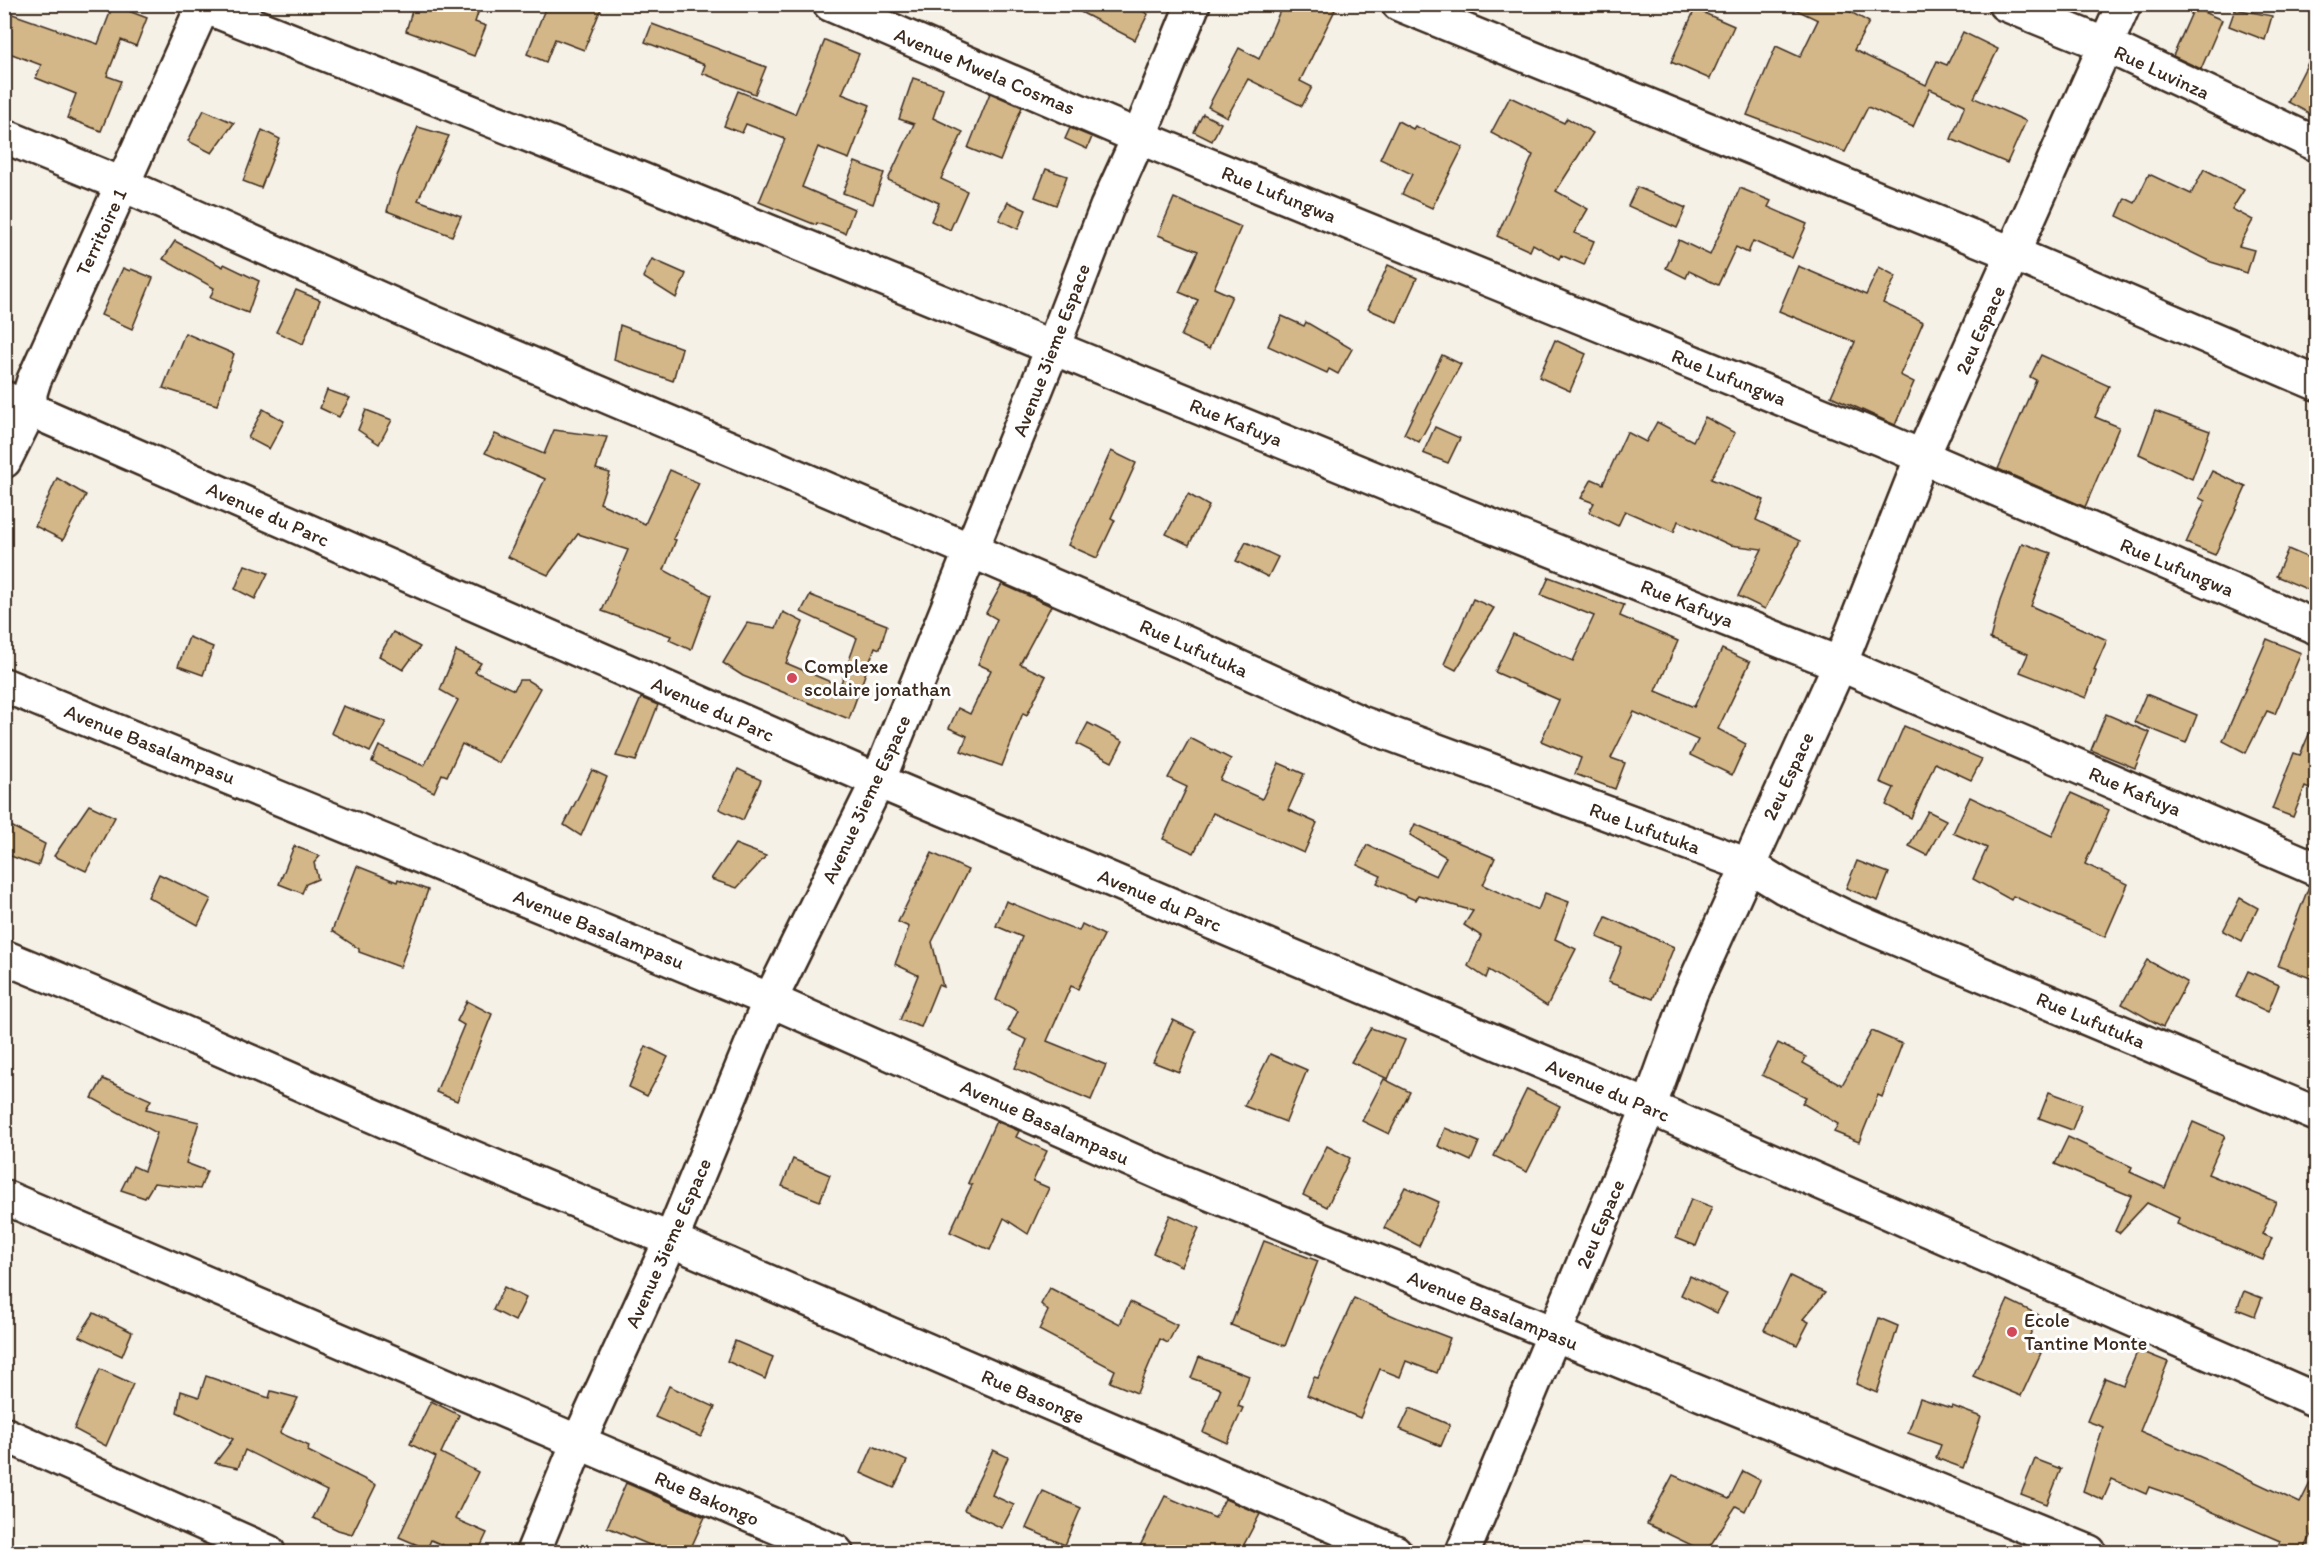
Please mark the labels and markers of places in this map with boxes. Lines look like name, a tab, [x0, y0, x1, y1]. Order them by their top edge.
place label: Complexe scolaire jonathan	[804, 654, 951, 701]
marker: Complexe scolaire jonathan	[785, 671, 799, 685]
place label: Ecole Tantine Monte	[2024, 1308, 2147, 1355]
marker: Ecole Tantine Monte	[2005, 1325, 2019, 1339]

